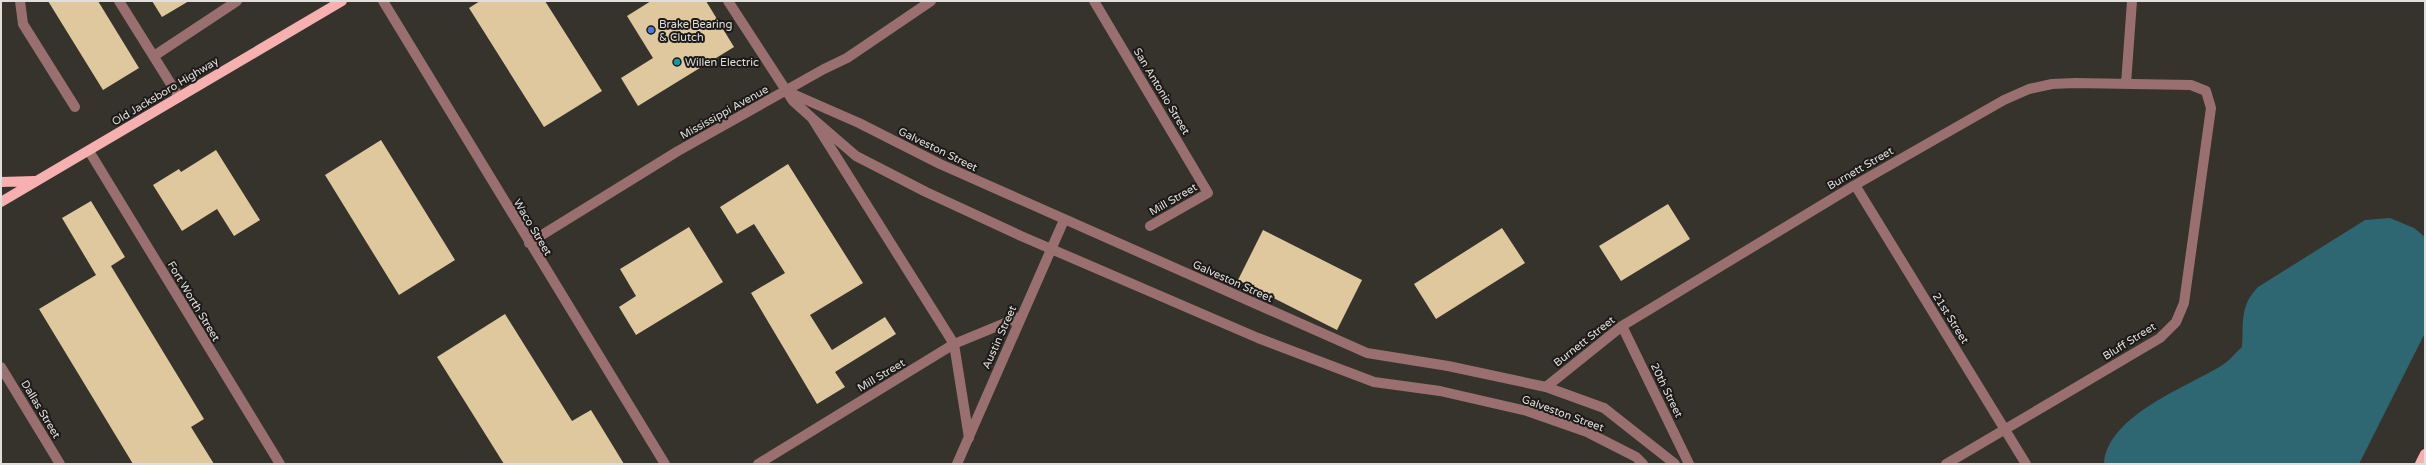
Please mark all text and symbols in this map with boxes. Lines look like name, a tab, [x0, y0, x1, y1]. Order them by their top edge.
place label: Brake Bearing & Clutch	[659, 18, 733, 44]
marker: Brake Bearing & Clutch	[646, 25, 656, 35]
street label: San Antonio Street	[1131, 46, 1193, 137]
street label: Old Jacksboro Highway	[110, 54, 221, 128]
place label: Willen Electric	[685, 56, 759, 69]
marker: Willen Electric	[672, 57, 682, 67]
street label: Mississippi Avenue	[678, 83, 771, 142]
street label: Galveston Street	[896, 125, 979, 174]
street label: Burnett Street	[1825, 144, 1896, 193]
street label: Mill Street	[1147, 181, 1199, 218]
street label: Waco Street	[511, 197, 555, 258]
street label: Galveston Street	[1191, 258, 1275, 305]
street label: Fort Worth Street	[165, 259, 223, 344]
street label: 21st Street	[1930, 290, 1971, 346]
street label: Austin Street	[980, 304, 1019, 371]
street label: Burnett Street	[1551, 313, 1618, 369]
street label: Bluff Street	[2100, 320, 2158, 363]
street label: Mill Street	[855, 356, 907, 395]
street label: 20th Street	[1648, 361, 1685, 420]
street label: Dallas Street	[18, 378, 63, 441]
street label: Galveston Street	[1520, 393, 1606, 434]

